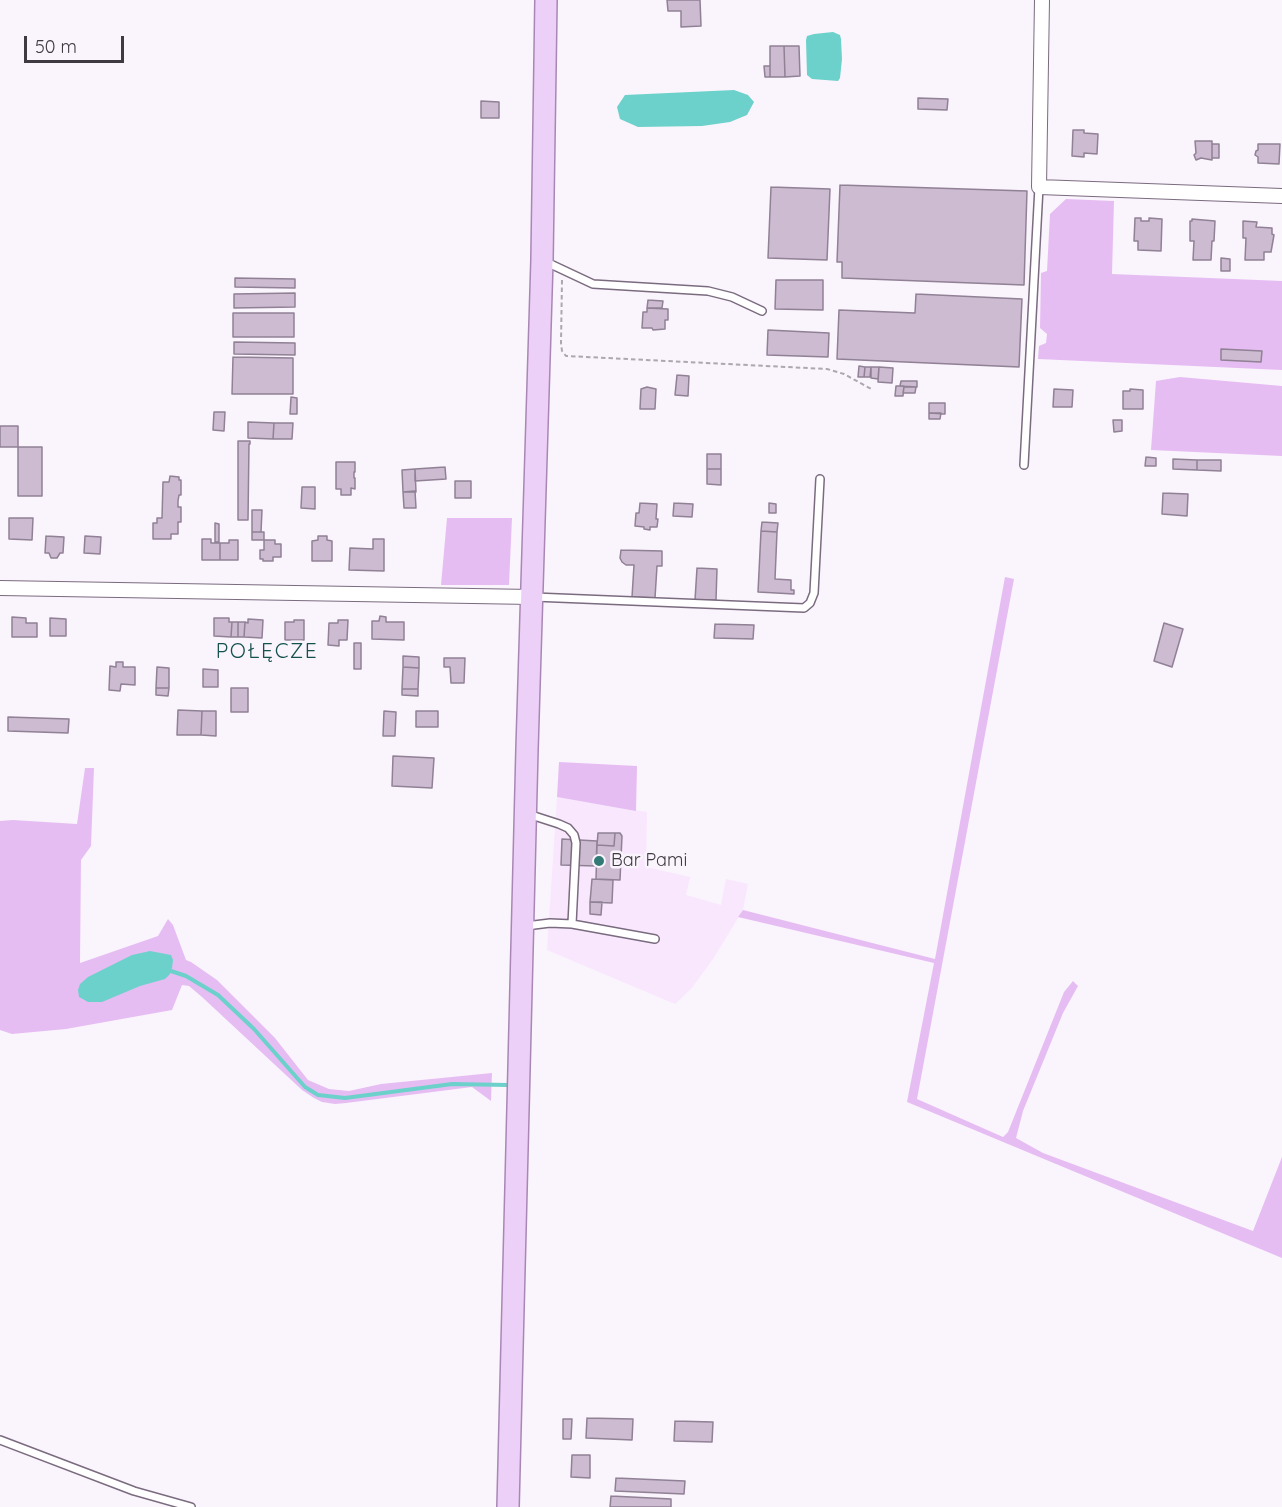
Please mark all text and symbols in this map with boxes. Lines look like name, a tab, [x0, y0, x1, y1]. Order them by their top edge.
scale bar	[27, 24, 128, 62]
text: 50 m	[35, 35, 77, 58]
district label: POŁĘCZE	[216, 639, 318, 665]
place label: Bar Pami	[611, 850, 687, 872]
marker: Bar Pami	[592, 854, 606, 868]

